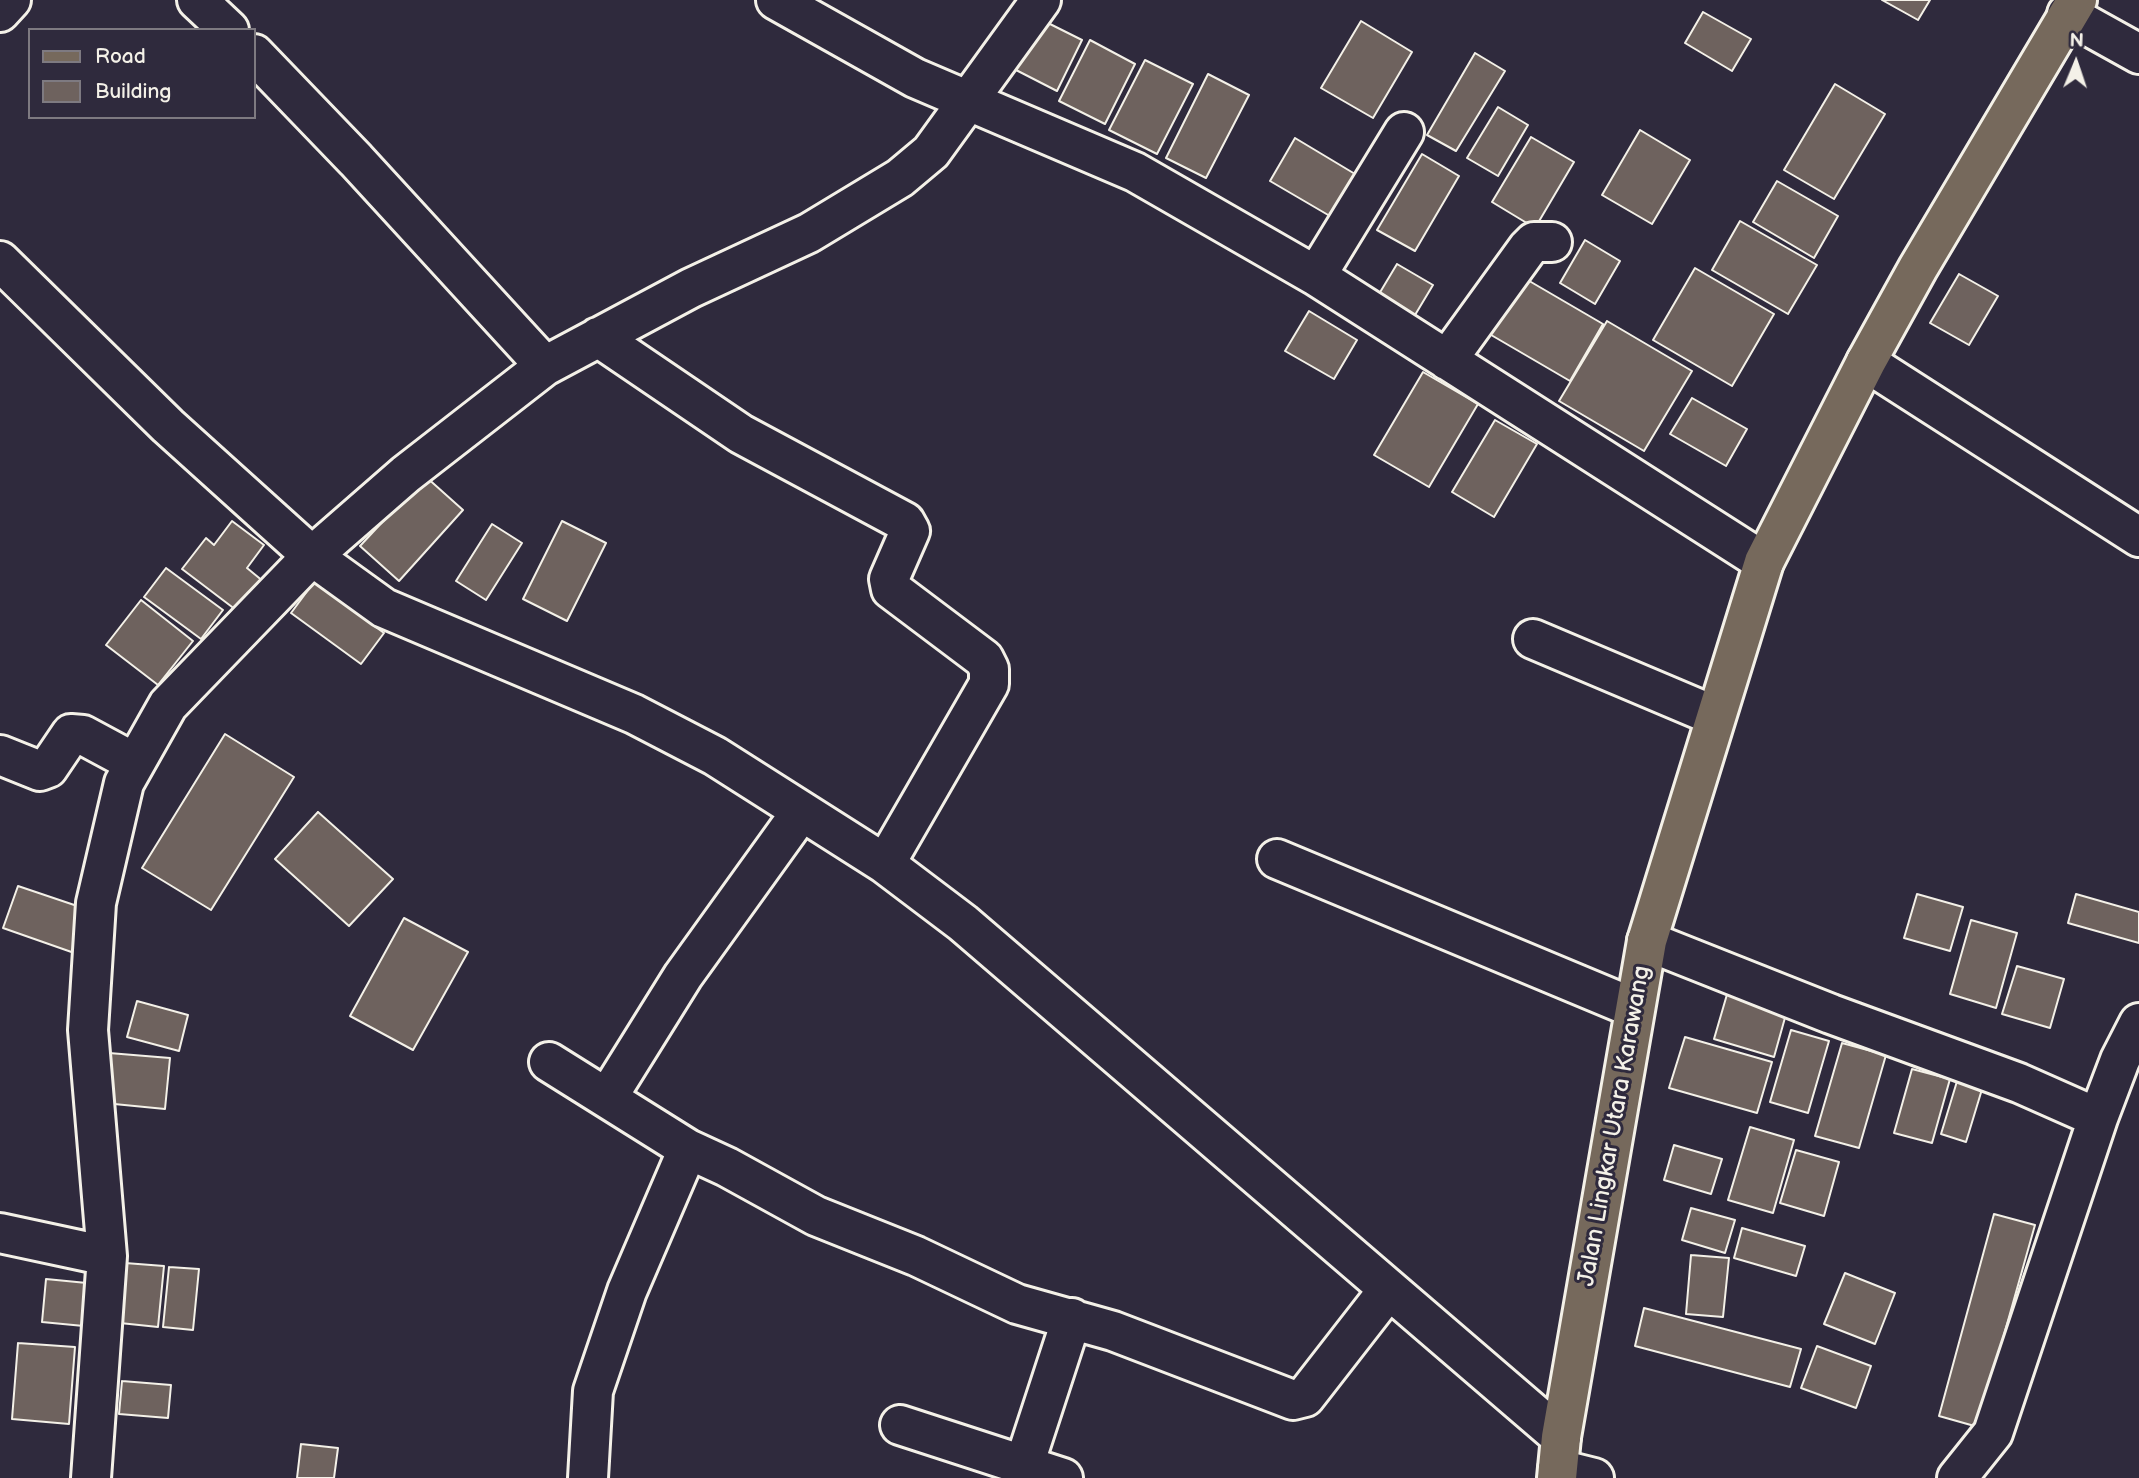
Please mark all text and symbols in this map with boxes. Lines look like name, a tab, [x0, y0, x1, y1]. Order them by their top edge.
legend	[28, 28, 256, 119]
north arrow	[2041, 28, 2111, 98]
text: N	[2069, 30, 2084, 53]
text: Road	[95, 44, 146, 69]
text: Building	[95, 79, 171, 104]
street label: Jalan Lingkar Utara Karawang	[1573, 964, 1657, 1288]

